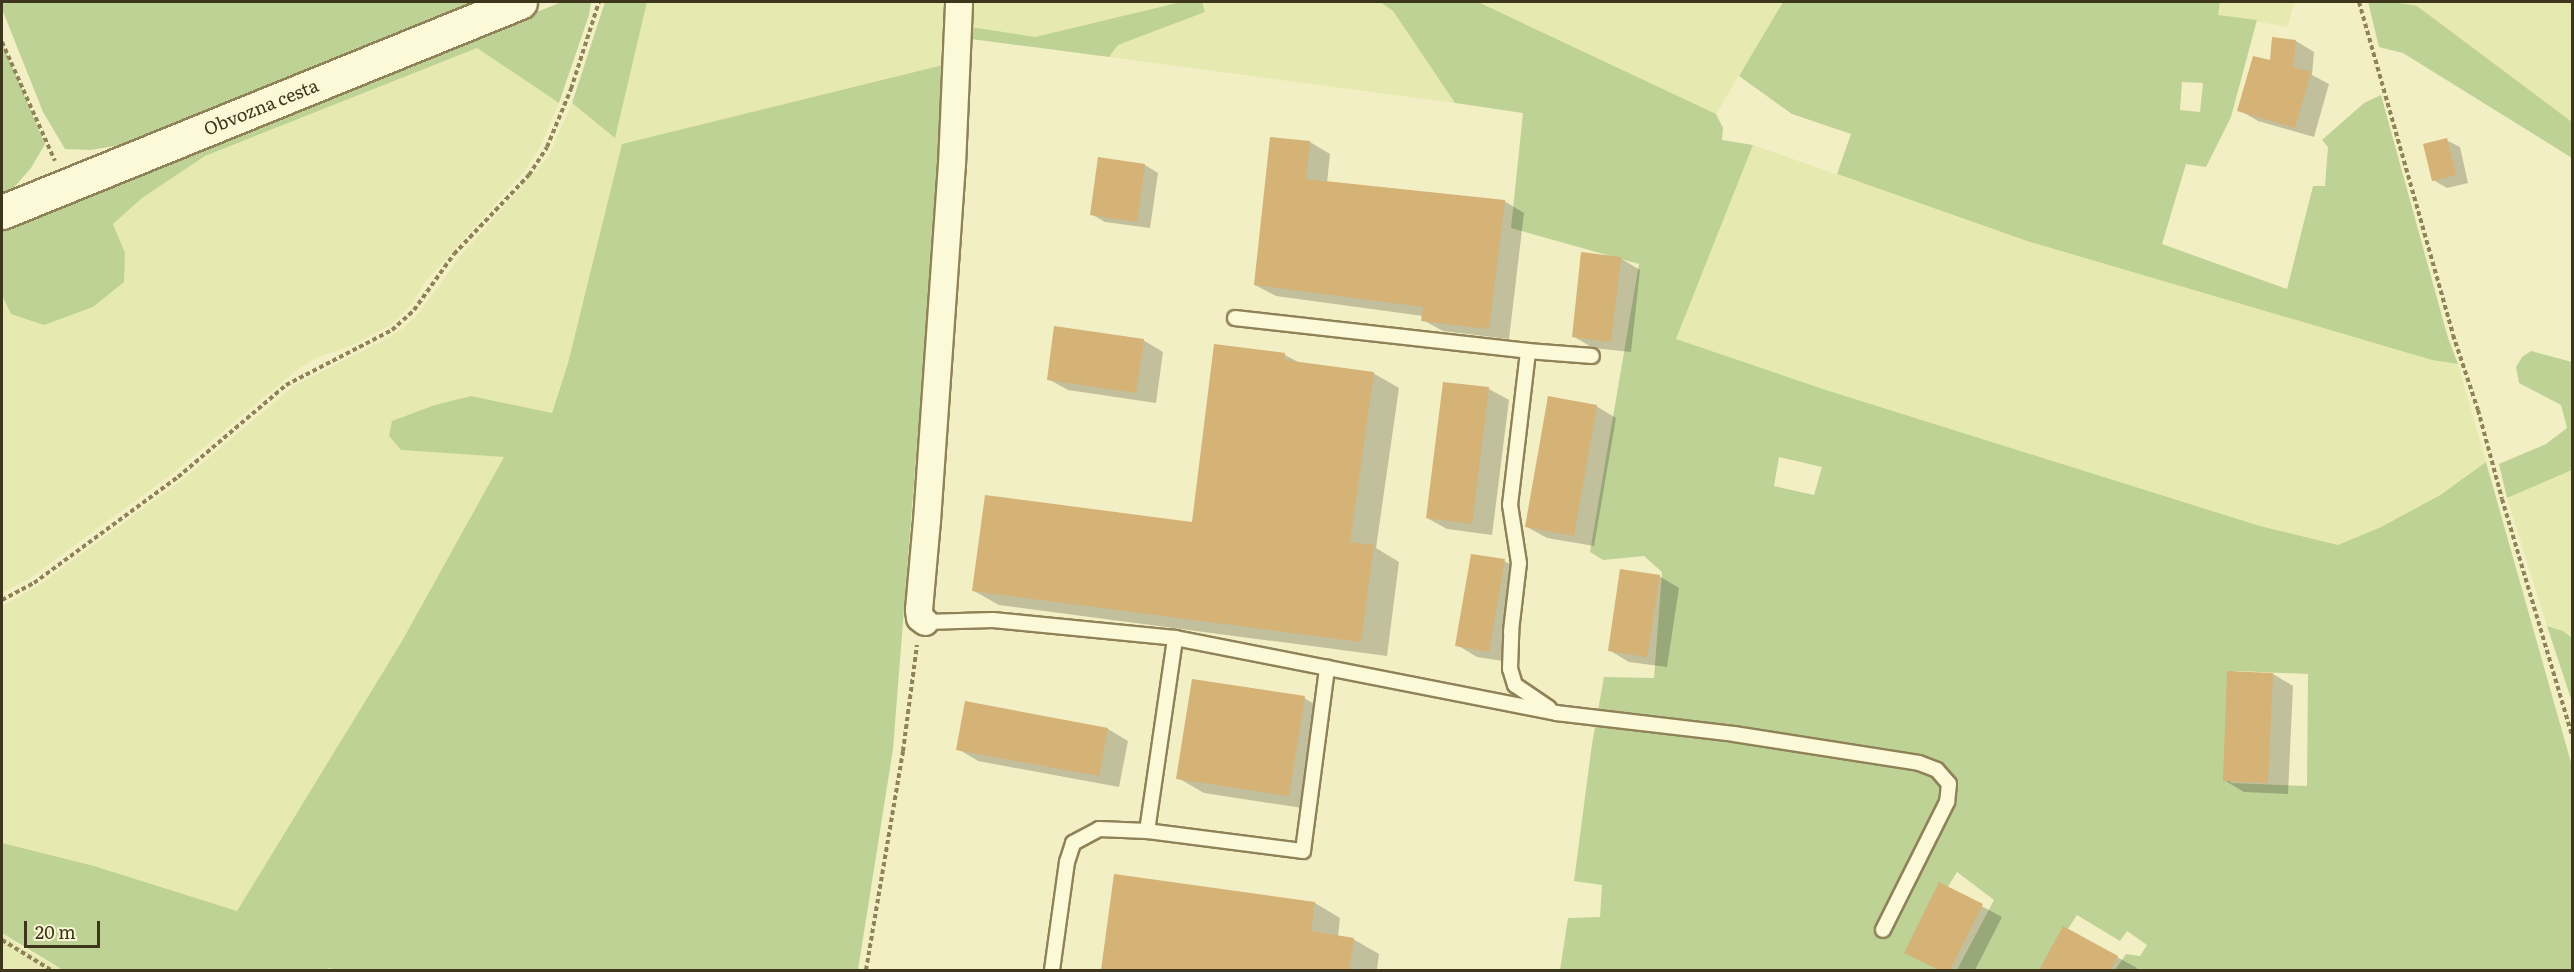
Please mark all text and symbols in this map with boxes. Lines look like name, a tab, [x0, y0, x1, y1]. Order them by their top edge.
street label: Obvozna cesta	[201, 74, 321, 140]
scale bar	[27, 909, 104, 947]
text: 20 m	[35, 918, 76, 945]

